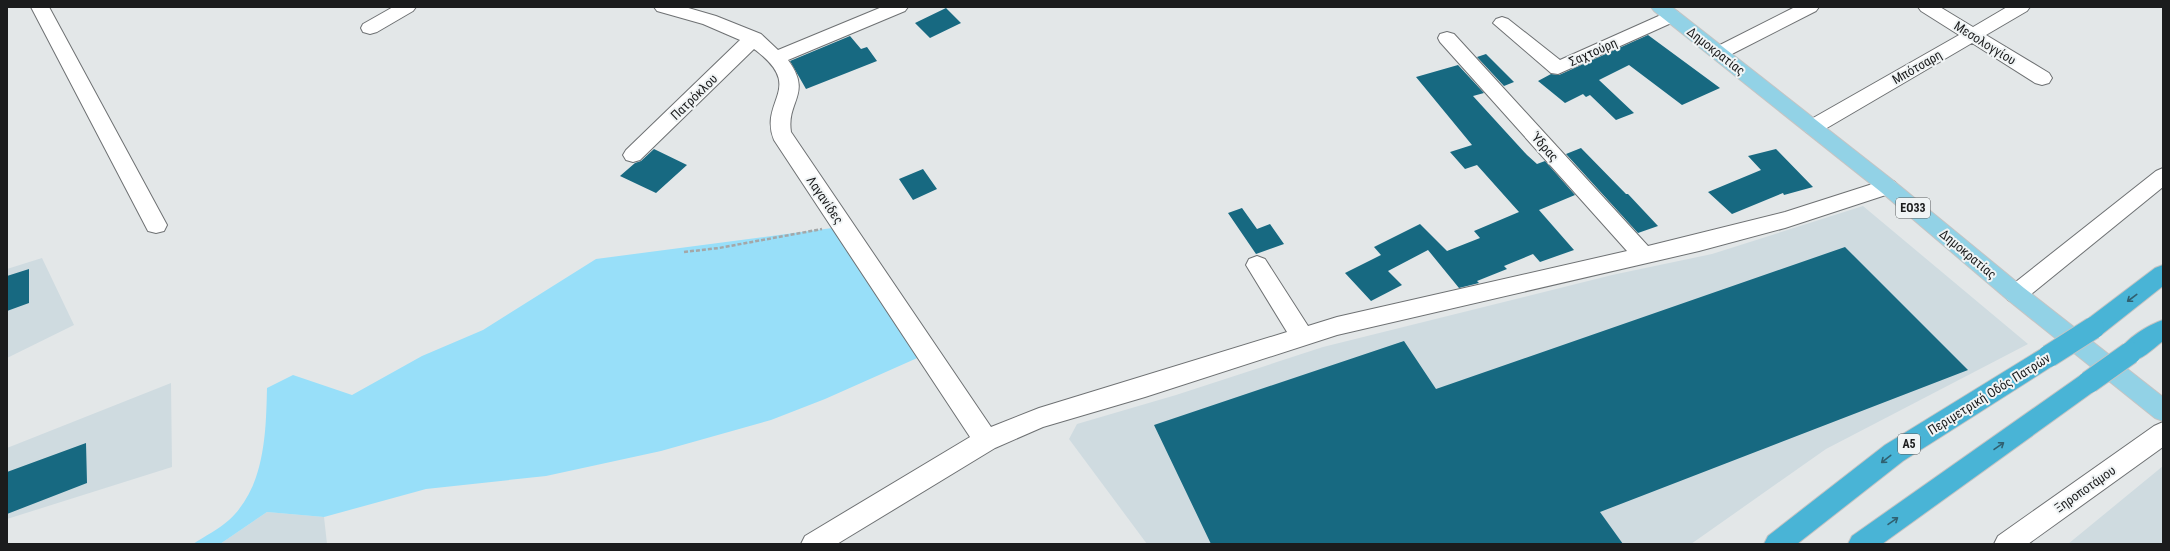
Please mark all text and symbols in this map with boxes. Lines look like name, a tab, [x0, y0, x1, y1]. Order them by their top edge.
street label: Μεσολογγίου	[1951, 18, 2019, 68]
street label: Δημοκρατίας	[1684, 24, 1748, 78]
street label: Σαχτούρη	[1567, 35, 1619, 69]
street label: Μπότσαρη	[1890, 47, 1944, 87]
street label: Πατρόκλου	[668, 71, 720, 123]
street label: Ύδρας	[1528, 129, 1562, 164]
street label: Λαγανίδες	[804, 173, 846, 227]
road number: ΕΟ33	[1896, 198, 1930, 218]
street label: Δημοκρατίας	[1937, 226, 1999, 282]
one-way arrow	[2127, 294, 2138, 302]
street label: Περιμετρική Οδός Πατρών	[1925, 350, 2053, 438]
road number: Α5	[1898, 434, 1920, 454]
one-way arrow	[1993, 442, 2004, 450]
one-way arrow	[1881, 455, 1892, 463]
street label: Ξηροποτάμου	[2052, 463, 2118, 515]
one-way arrow	[1887, 517, 1898, 525]

